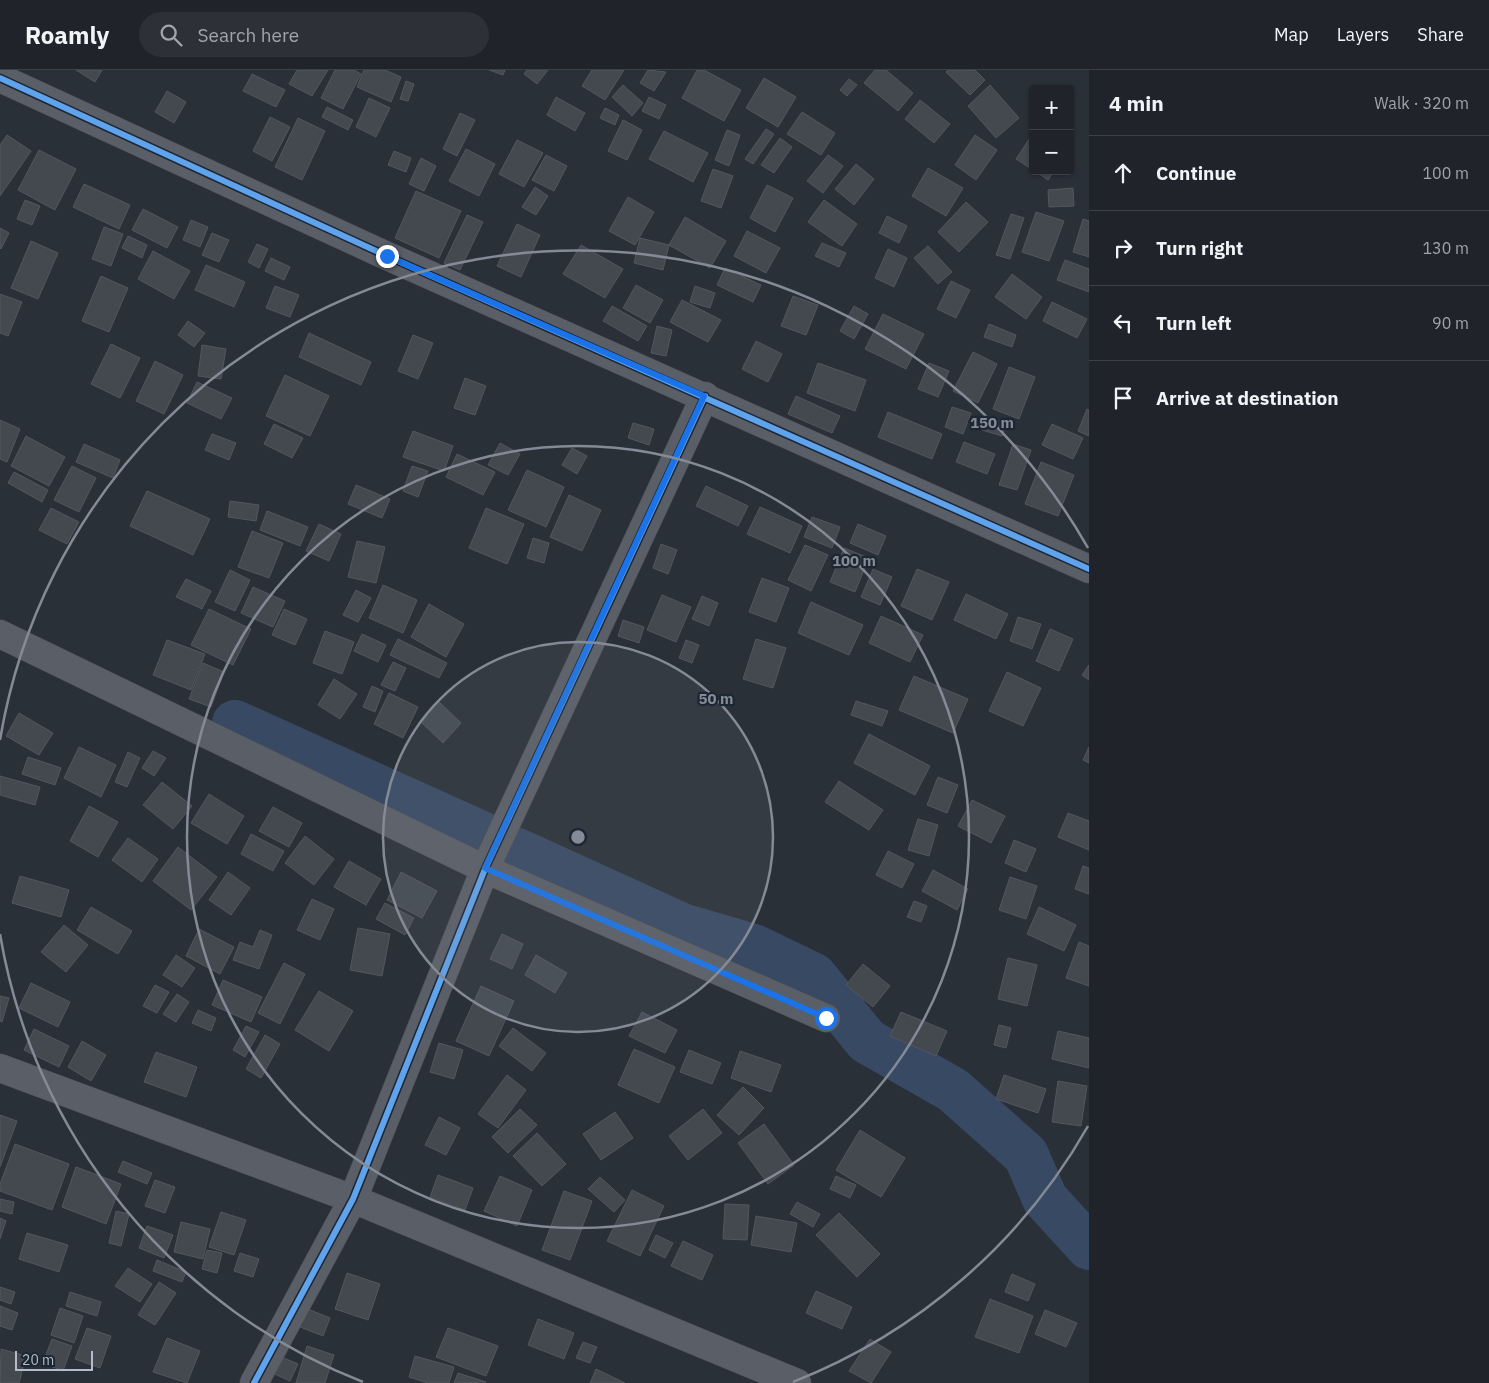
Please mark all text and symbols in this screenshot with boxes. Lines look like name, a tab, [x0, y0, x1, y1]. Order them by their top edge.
search box	[139, 12, 489, 57]
text: Roamly	[25, 19, 109, 51]
icon: search	[157, 21, 185, 49]
text: Search here	[197, 23, 299, 47]
text: Map	[1274, 23, 1309, 46]
text: Layers	[1337, 23, 1389, 46]
text: Share	[1417, 23, 1464, 46]
map controls	[1029, 85, 1074, 175]
button: +	[1029, 85, 1074, 130]
text: 4 min	[1109, 89, 1164, 117]
text: Walk · 320 m	[1374, 93, 1469, 113]
button: −	[1029, 130, 1074, 175]
icon: ahead	[1109, 159, 1137, 187]
text: Continue	[1156, 161, 1236, 185]
text: 100 m	[1422, 163, 1469, 183]
icon: right	[1109, 234, 1137, 262]
text: Turn right	[1156, 236, 1243, 260]
text: 130 m	[1422, 238, 1469, 258]
route end	[376, 245, 399, 268]
icon: left	[1109, 309, 1137, 337]
text: Turn left	[1156, 311, 1232, 335]
text: 90 m	[1432, 313, 1469, 333]
icon: arrive	[1109, 384, 1137, 412]
text: Arrive at destination	[1156, 386, 1339, 410]
text: 150 m	[970, 413, 1014, 432]
text: 100 m	[832, 551, 876, 570]
text: 50 m	[699, 689, 733, 708]
centre of rings	[569, 828, 587, 846]
route start	[815, 1007, 838, 1030]
scale bar	[15, 1348, 92, 1371]
text: 20 m	[22, 1351, 54, 1369]

